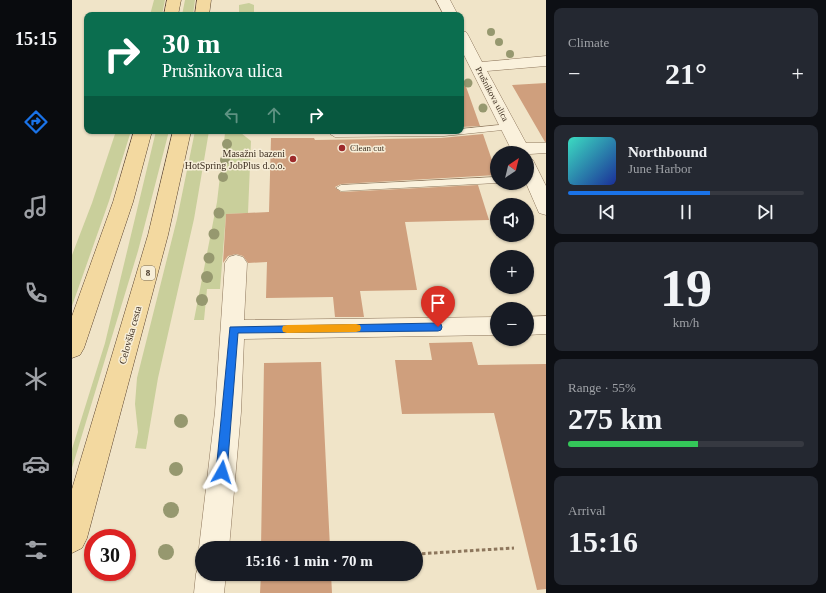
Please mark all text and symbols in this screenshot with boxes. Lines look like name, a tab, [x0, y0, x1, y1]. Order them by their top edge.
icon: right	[96, 28, 148, 80]
text: 30 m	[162, 28, 220, 59]
text: 15:15	[15, 29, 57, 49]
text: Climate	[568, 35, 609, 50]
text: 21°	[665, 57, 707, 90]
text: Prušnikova ulica	[162, 61, 282, 81]
text: −	[568, 61, 580, 86]
text: +	[792, 61, 804, 86]
street label: Prušnikova ulica	[473, 65, 511, 123]
icon: left	[221, 104, 243, 126]
icon: ahead	[263, 104, 285, 126]
icon: right	[305, 104, 327, 126]
icon: directions	[22, 108, 50, 136]
marker: Clean cut	[337, 143, 347, 153]
place label: Clean cut	[350, 143, 385, 153]
text: Northbound	[628, 144, 707, 160]
north arrow	[490, 146, 534, 190]
map controls	[490, 146, 534, 346]
place label: Masažni bazeni HotSpring JobPlus d.o.o.	[185, 148, 285, 171]
marker: Masažni bazeni HotSpring JobPlus d.o.o.	[288, 154, 298, 164]
text: June Harbor	[628, 161, 692, 176]
icon: music	[22, 193, 50, 221]
button: sound	[490, 198, 534, 242]
icon: previous	[596, 201, 618, 223]
icon: pause	[675, 201, 697, 223]
icon: next	[754, 201, 776, 223]
button: +	[490, 250, 534, 294]
text: 19	[660, 260, 712, 317]
road number: 8	[141, 266, 155, 280]
icon: phone	[22, 279, 50, 307]
pin	[421, 286, 455, 327]
icon: arrive	[427, 292, 449, 314]
button: −	[490, 302, 534, 346]
street label: Celovška cesta	[116, 304, 144, 365]
text: km/h	[673, 315, 699, 330]
icon: climate	[22, 365, 50, 393]
text: Range · 55%	[568, 380, 636, 395]
text: 275 km	[568, 402, 662, 435]
icon: car	[22, 450, 50, 478]
position arrow	[201, 451, 243, 493]
text: Arrival	[568, 503, 606, 518]
text: 15:16	[568, 525, 638, 558]
speed limit sign: 30	[84, 529, 136, 581]
icon: filters	[22, 536, 50, 564]
text: 15:16 · 1 min · 70 m	[245, 553, 373, 569]

